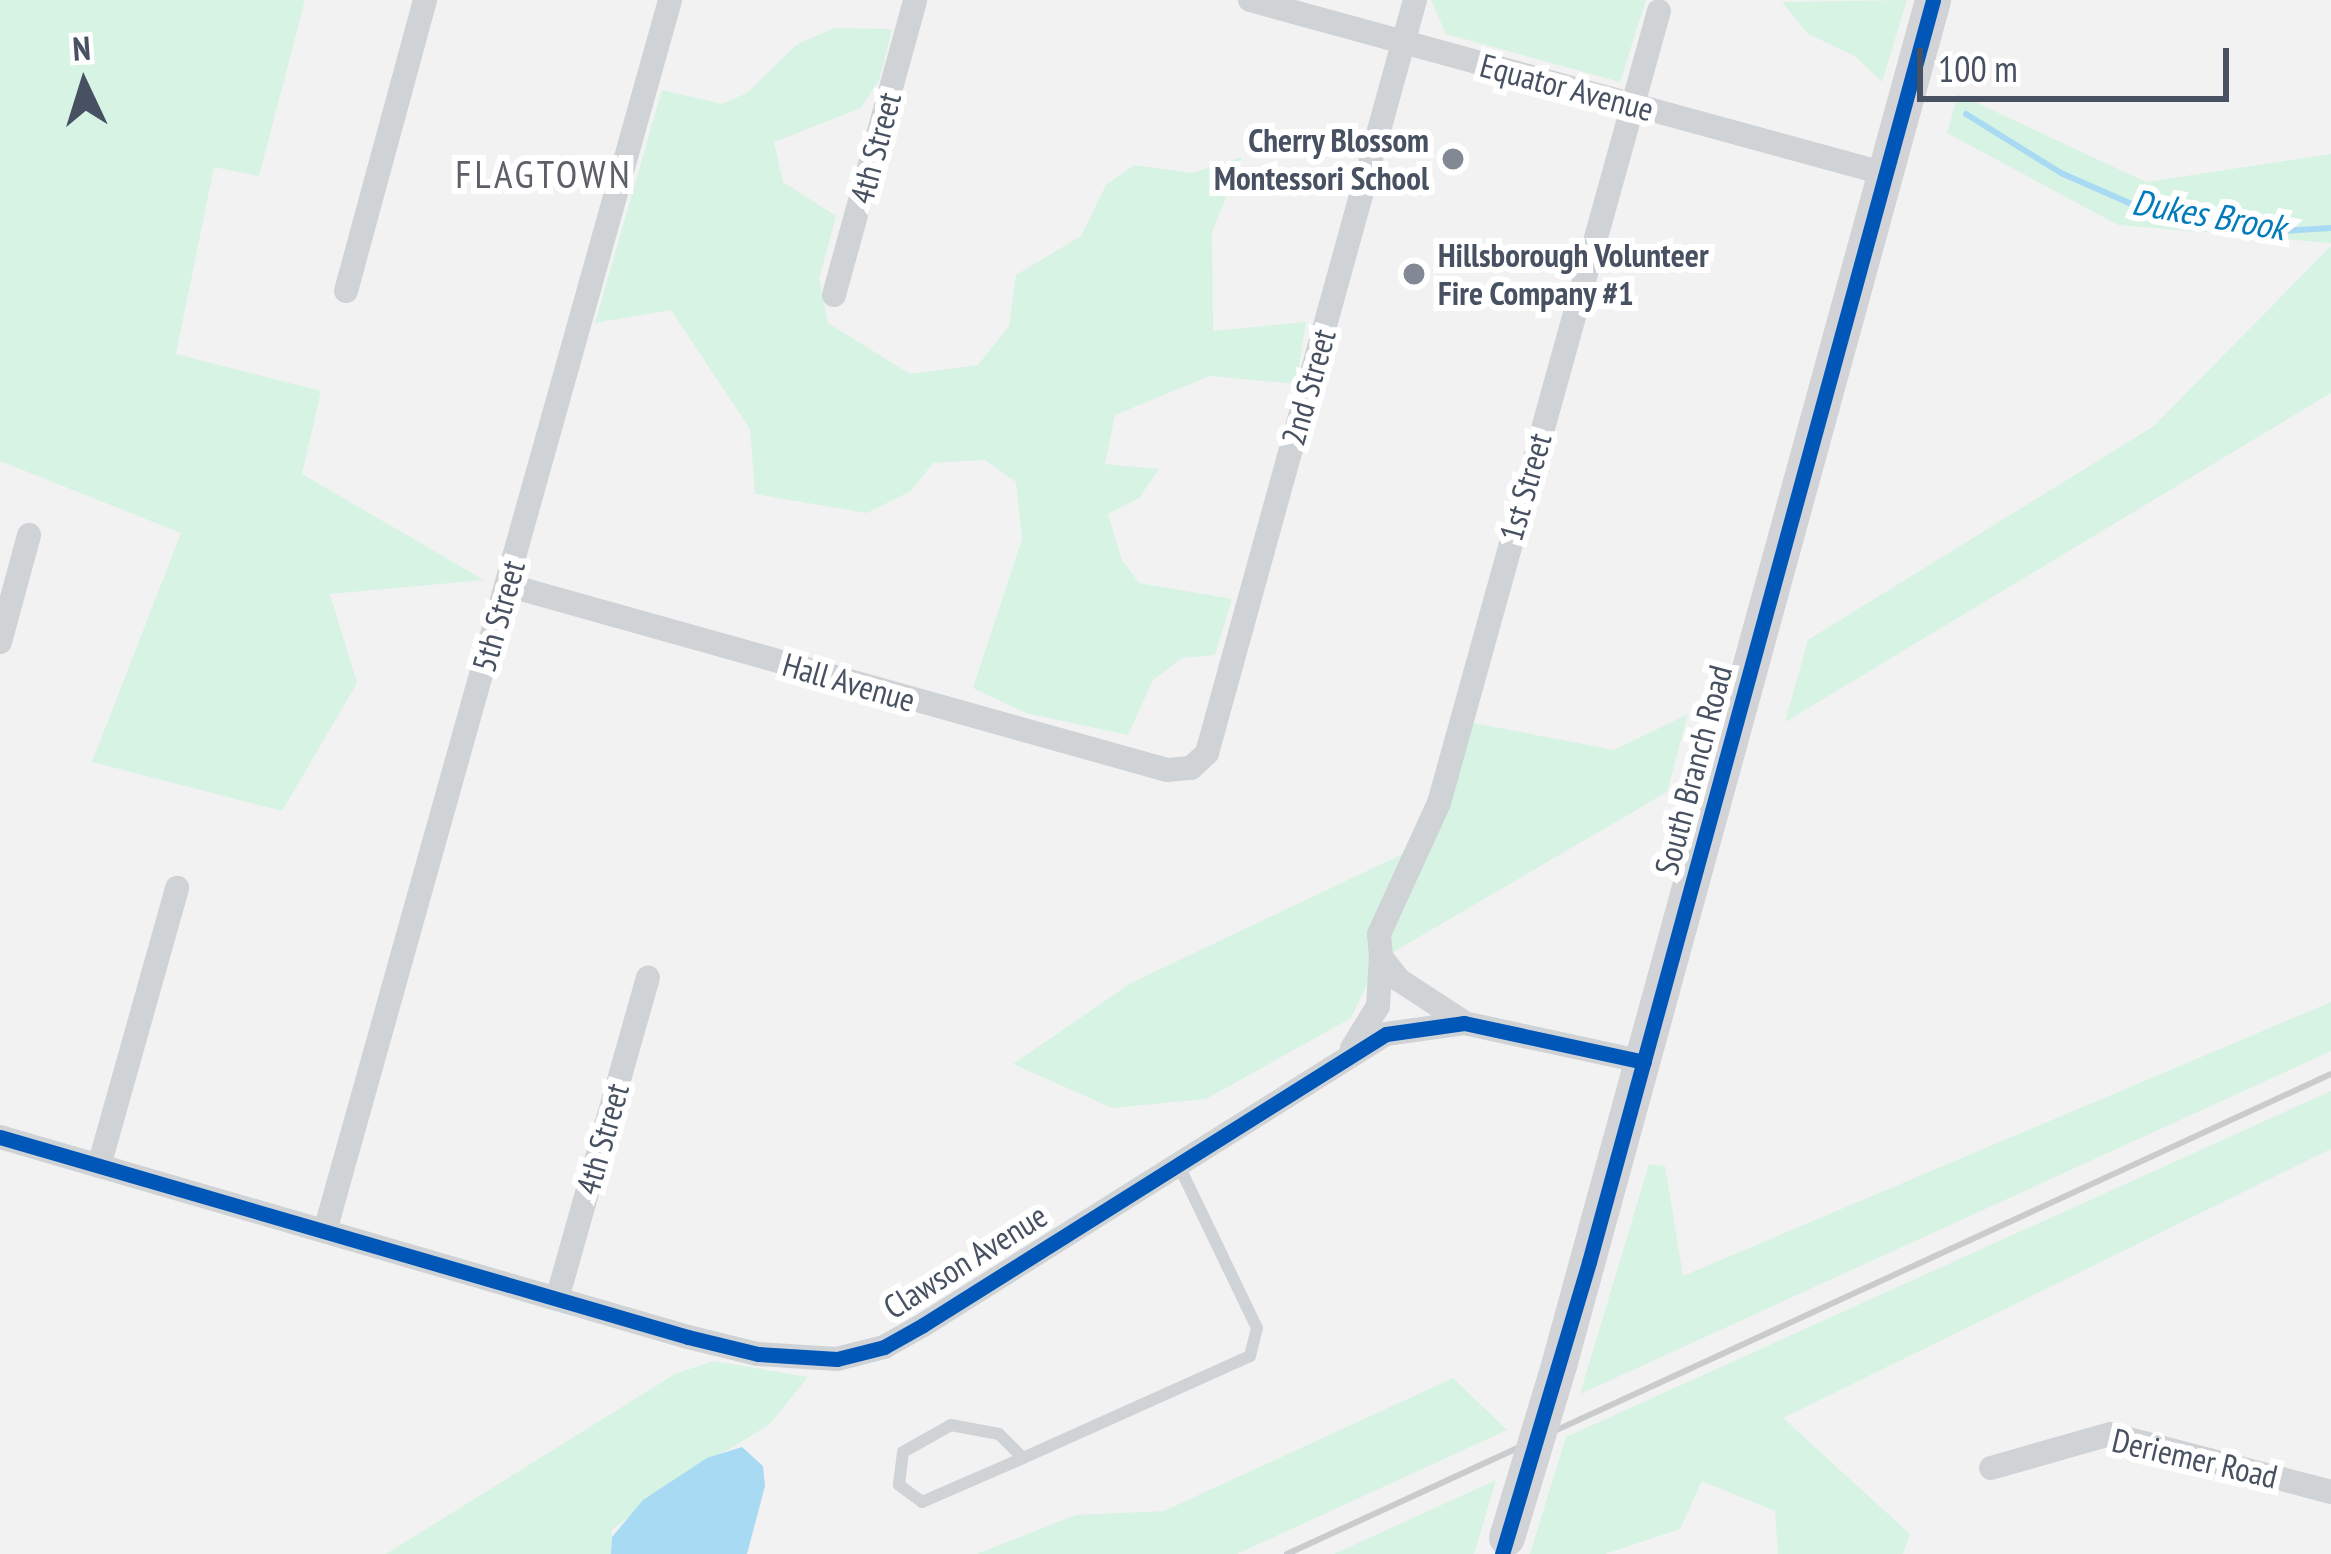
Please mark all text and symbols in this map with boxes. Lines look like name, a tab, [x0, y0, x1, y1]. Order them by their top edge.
north arrow	[24, 24, 144, 144]
scale bar	[1923, 24, 2235, 98]
text: N	[71, 26, 92, 70]
street label: Equator Avenue	[1476, 45, 1658, 129]
text: 100 m	[1938, 45, 2018, 92]
street label: 4th Street	[841, 88, 909, 208]
place label: Cherry Blossom Montessori School	[1214, 120, 1429, 198]
marker: Cherry Blossom Montessori School	[1440, 146, 1466, 172]
district label: FLAGTOWN	[455, 151, 633, 197]
water label: Dukes Brook	[2129, 179, 2289, 249]
place label: Hillsborough Volunteer Fire Company #1	[1438, 235, 1709, 313]
marker: Hillsborough Volunteer Fire Company #1	[1401, 261, 1427, 287]
street label: 2nd Street	[1273, 324, 1343, 450]
street label: 1st Street	[1491, 428, 1559, 546]
street label: 5th Street	[463, 556, 533, 676]
street label: Hall Avenue	[778, 644, 920, 720]
street label: South Branch Road	[1646, 661, 1740, 879]
street label: 4th Street	[567, 1079, 637, 1199]
street label: Clawson Avenue	[876, 1195, 1054, 1327]
street label: Deriemer Road	[2109, 1420, 2281, 1496]

